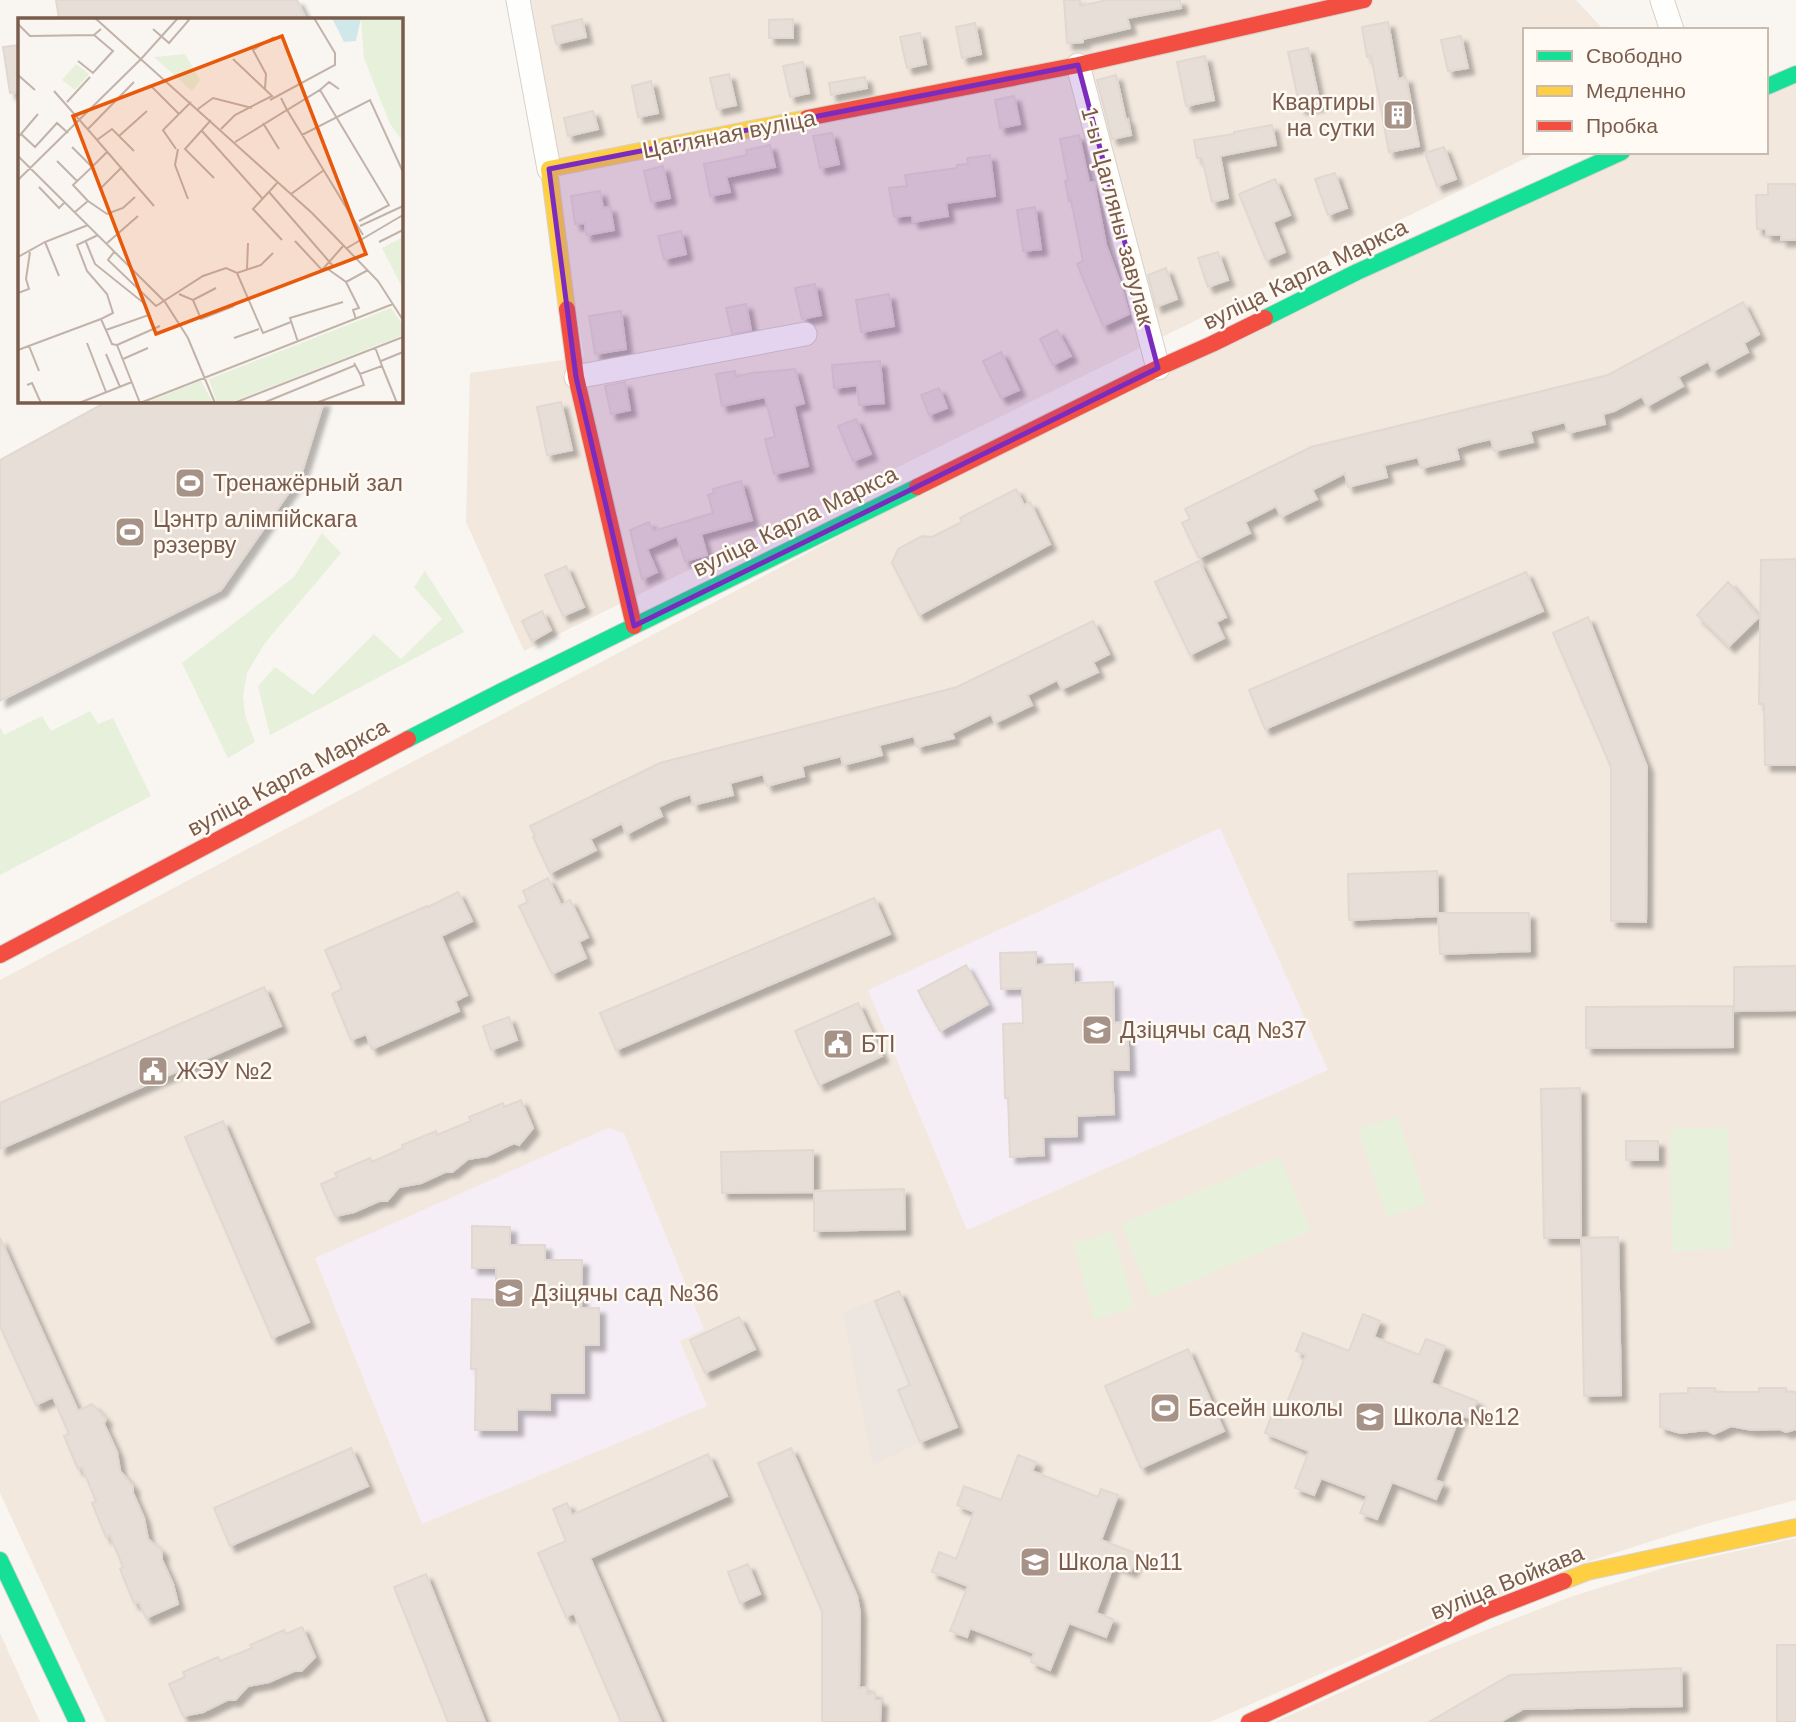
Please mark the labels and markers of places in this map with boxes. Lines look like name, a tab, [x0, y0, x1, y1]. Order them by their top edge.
place label: Квартиры на сутки	[1272, 89, 1375, 141]
building icon: Квартиры на сутки	[1381, 98, 1415, 132]
sports icon: Тренажёрный зал	[173, 466, 207, 500]
place label: Тренажёрный зал	[213, 470, 403, 496]
place label: Цэнтр алімпійскага рэзерву	[153, 506, 357, 558]
sports icon: Цэнтр алімпійскага рэзерву	[113, 515, 147, 549]
school or university icon: Дзіцячы сад №37	[1080, 1013, 1114, 1047]
place label: Дзіцячы сад №37	[1120, 1017, 1307, 1043]
public building icon: БТІ	[821, 1027, 855, 1061]
place label: БТІ	[861, 1031, 896, 1057]
public building icon: ЖЭУ №2	[136, 1054, 170, 1088]
place label: ЖЭУ №2	[176, 1058, 272, 1084]
school or university icon: Дзіцячы сад №36	[492, 1276, 526, 1310]
place label: Дзіцячы сад №36	[532, 1280, 719, 1306]
sports icon: Басейн школы	[1148, 1391, 1182, 1425]
place label: Басейн школы	[1188, 1395, 1343, 1421]
school or university icon: Школа №12	[1353, 1400, 1387, 1434]
place label: Школа №12	[1393, 1404, 1520, 1430]
school or university icon: Школа №11	[1018, 1545, 1052, 1579]
place label: Школа №11	[1058, 1549, 1183, 1575]

